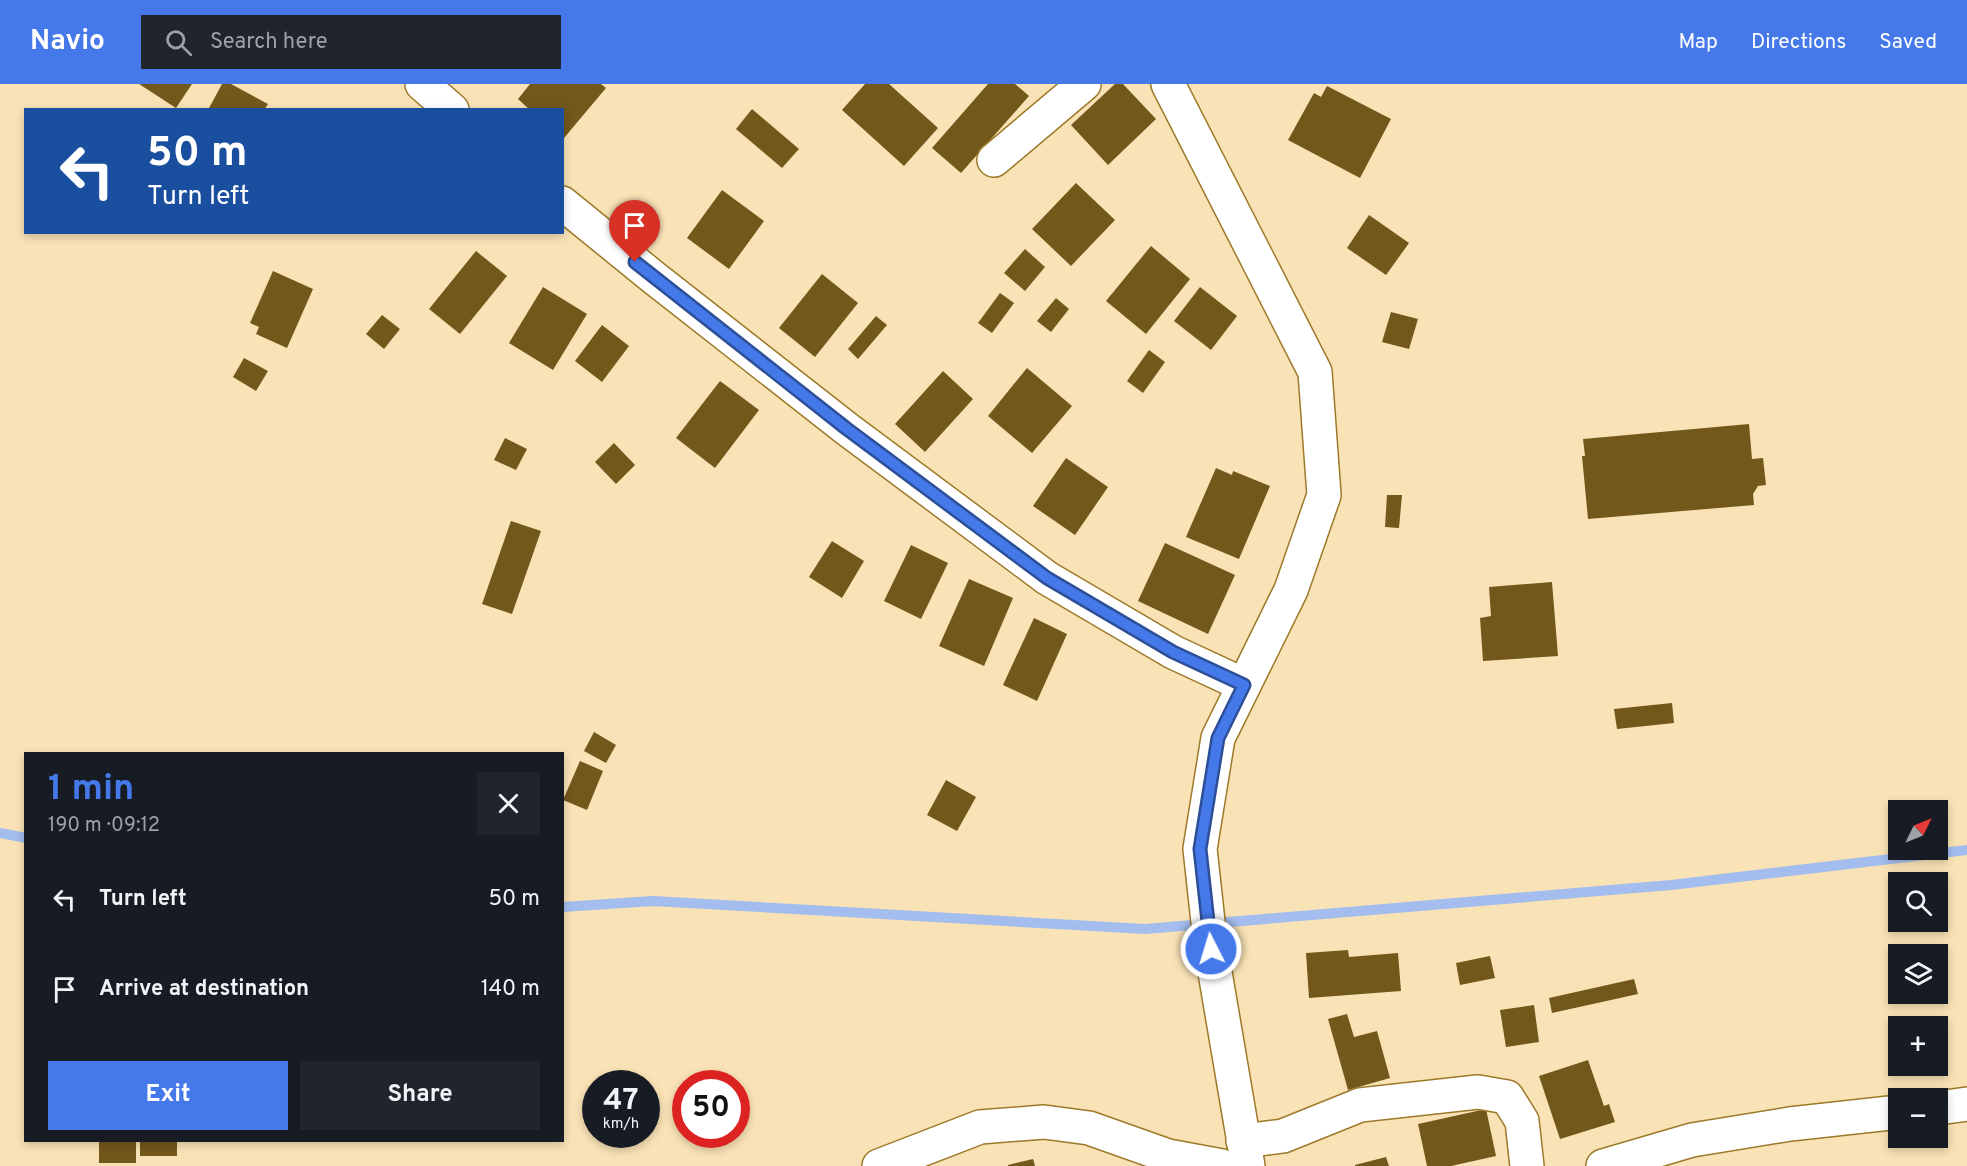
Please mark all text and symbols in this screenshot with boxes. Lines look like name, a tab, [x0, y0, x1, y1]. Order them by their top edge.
search box	[141, 15, 561, 69]
text: Navio	[30, 24, 105, 60]
icon: search	[162, 26, 195, 59]
text: Search here	[210, 29, 327, 56]
text: Map	[1678, 29, 1718, 56]
text: Directions	[1751, 29, 1846, 56]
text: Saved	[1879, 29, 1937, 56]
text: 50 m	[147, 128, 248, 181]
icon: left	[48, 132, 126, 210]
text: Turn left	[147, 180, 249, 214]
pin	[609, 200, 660, 262]
icon: arrive	[618, 209, 651, 242]
text: 1 min	[48, 767, 134, 813]
button: close	[477, 772, 540, 835]
north arrow	[1888, 800, 1948, 860]
map controls	[1888, 800, 1948, 1148]
text: 190 m · 09:12	[48, 813, 160, 839]
button: search	[1888, 872, 1948, 932]
icon: left	[48, 883, 81, 916]
text: Turn left	[99, 886, 187, 913]
text: 50 m	[488, 886, 540, 913]
position arrow	[1179, 917, 1243, 981]
button: layers	[1888, 944, 1948, 1004]
icon: arrive	[48, 973, 81, 1006]
text: Arrive at destination	[99, 976, 309, 1003]
text: 140 m	[481, 976, 540, 1003]
button: +	[1888, 1016, 1948, 1076]
button: Exit	[48, 1061, 288, 1130]
button: Share	[300, 1061, 540, 1130]
speed limit sign: 50	[672, 1070, 750, 1148]
text: 47	[603, 1083, 639, 1120]
button: −	[1888, 1088, 1948, 1148]
text: km/h	[603, 1115, 639, 1134]

